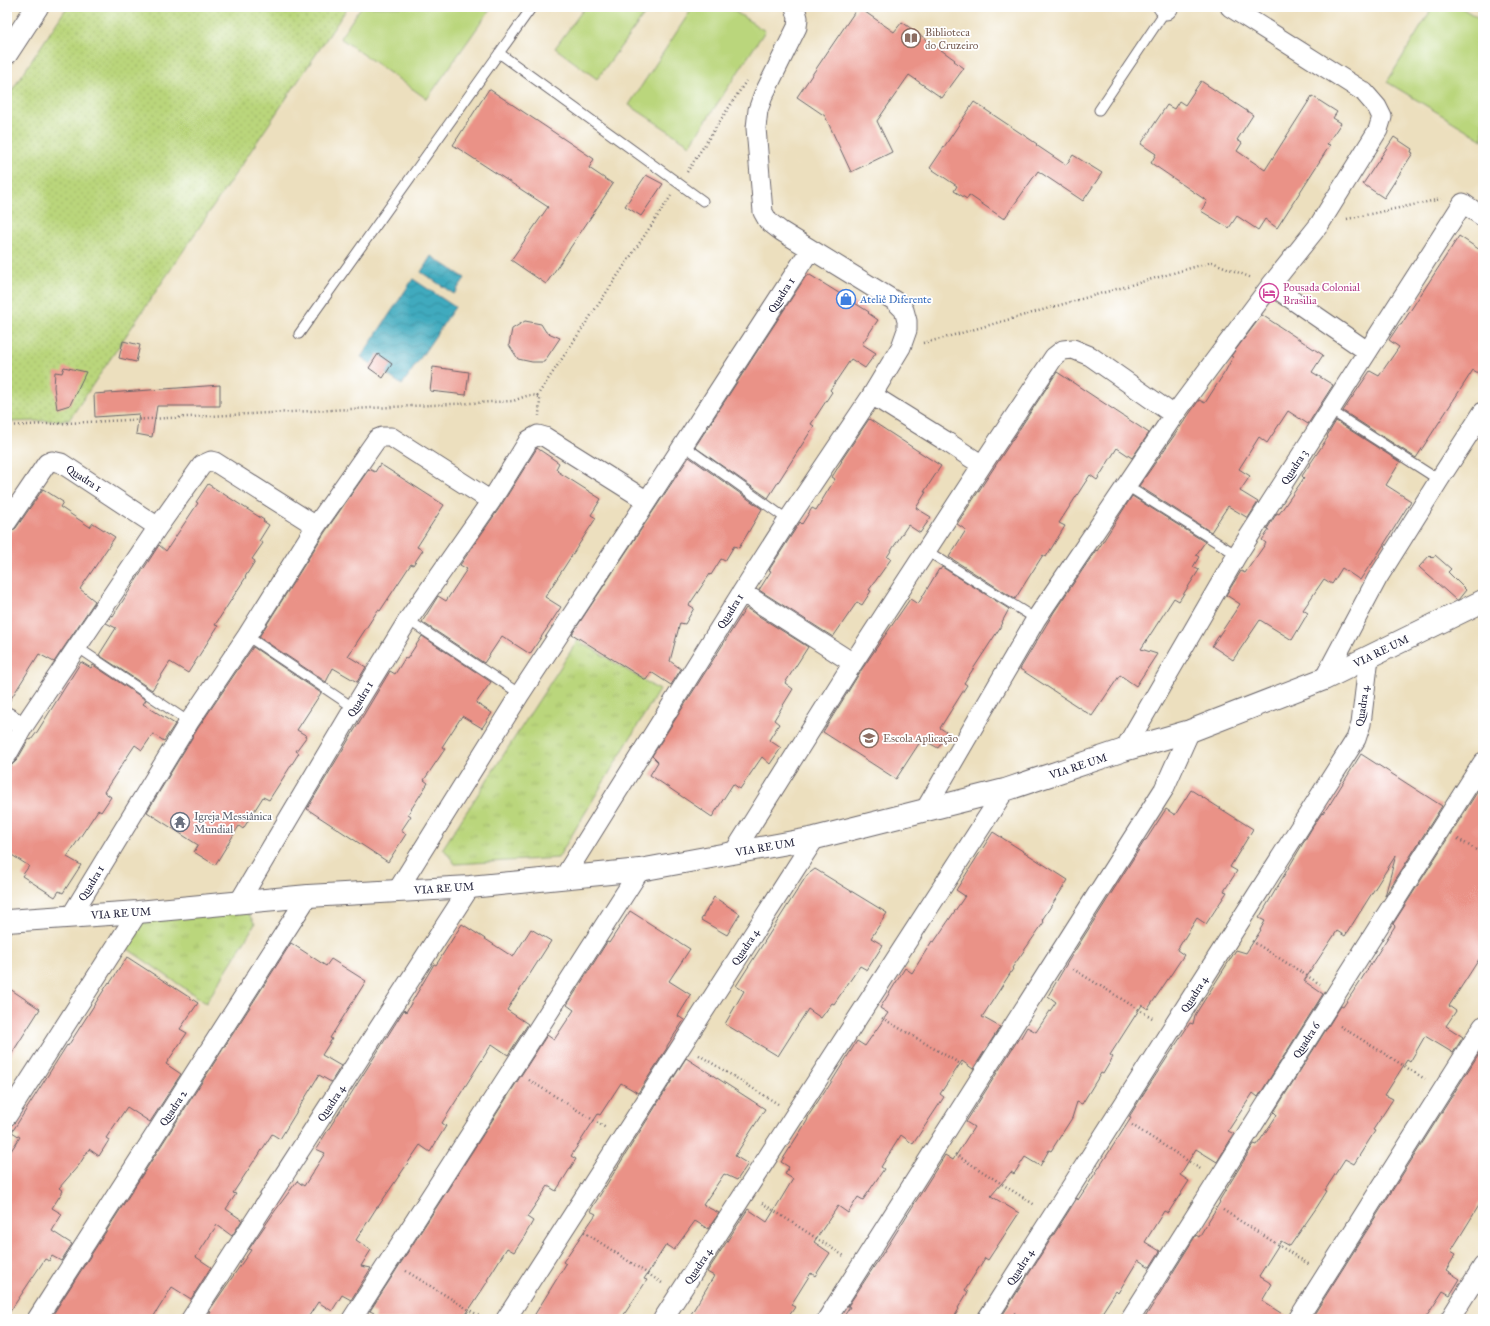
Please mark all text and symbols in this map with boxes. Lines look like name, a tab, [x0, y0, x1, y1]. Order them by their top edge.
place label: Biblioteca do Cruzeiro	[925, 26, 979, 52]
library icon: Biblioteca do Cruzeiro	[900, 27, 922, 49]
street label: Quadra 1	[765, 275, 798, 315]
place label: Pousada Colonial Brasilia	[1283, 281, 1360, 307]
hotel icon: Pousada Colonial Brasilia	[1258, 282, 1280, 304]
shop icon: Ateliê Diferente	[835, 288, 857, 310]
place label: Ateliê Diferente	[859, 293, 932, 306]
street label: Quadra 3	[1278, 447, 1311, 487]
street label: Quadra 1	[64, 462, 104, 495]
street label: Quadra 1	[714, 591, 746, 631]
street label: VIA RE UM	[1350, 632, 1411, 671]
street label: Quadra 1	[345, 679, 376, 719]
street label: Quadra 4	[1353, 684, 1372, 727]
school or university icon: Escola Aplicação	[858, 727, 880, 749]
place label: Escola Aplicação	[883, 732, 958, 745]
street label: VIA RE UM	[1047, 751, 1109, 782]
place label: Igreja Messiânica Mundial	[194, 810, 272, 836]
temple icon: Igreja Messiânica Mundial	[169, 811, 191, 833]
street label: VIA RE UM	[733, 836, 796, 859]
street label: Quadra 1	[76, 863, 107, 903]
street label: VIA RE UM	[413, 880, 474, 897]
street label: VIA RE UM	[90, 905, 151, 922]
street label: Quadra 4	[729, 926, 763, 968]
street label: Quadra 4	[1178, 973, 1211, 1015]
street label: Quadra 6	[1290, 1019, 1323, 1061]
street label: Quadra 4	[315, 1082, 349, 1124]
street label: Quadra 2	[157, 1087, 190, 1129]
street label: Quadra 4	[682, 1245, 716, 1287]
street label: Quadra 4	[1004, 1246, 1037, 1288]

